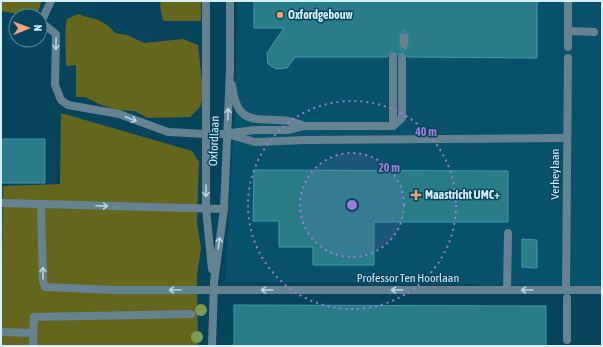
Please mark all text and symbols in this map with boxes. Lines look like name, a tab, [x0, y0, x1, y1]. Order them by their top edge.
north arrow	[8, 8, 48, 48]
place label: Oxfordgebouw	[288, 8, 354, 22]
marker: Oxfordgebouw	[275, 10, 285, 20]
text: N	[32, 24, 44, 31]
one-way arrow	[52, 37, 60, 50]
one-way arrow	[224, 108, 231, 121]
one-way arrow	[124, 115, 136, 123]
street label: Oxfordlaan	[206, 116, 222, 166]
text: 40 m	[414, 125, 437, 139]
street label: Verheylaan	[548, 149, 562, 199]
text: 20 m	[378, 161, 400, 175]
one-way arrow	[202, 184, 210, 197]
place label: Maastricht UMC+	[425, 188, 500, 202]
marker: Maastricht UMC+	[410, 189, 422, 201]
centre of rings	[345, 198, 359, 212]
one-way arrow	[95, 202, 108, 210]
one-way arrow	[215, 237, 223, 250]
one-way arrow	[39, 267, 46, 280]
street label: Professor Ten Hoorlaan	[357, 271, 459, 285]
one-way arrow	[169, 286, 182, 294]
one-way arrow	[261, 286, 274, 294]
one-way arrow	[391, 286, 404, 294]
one-way arrow	[521, 286, 534, 294]

